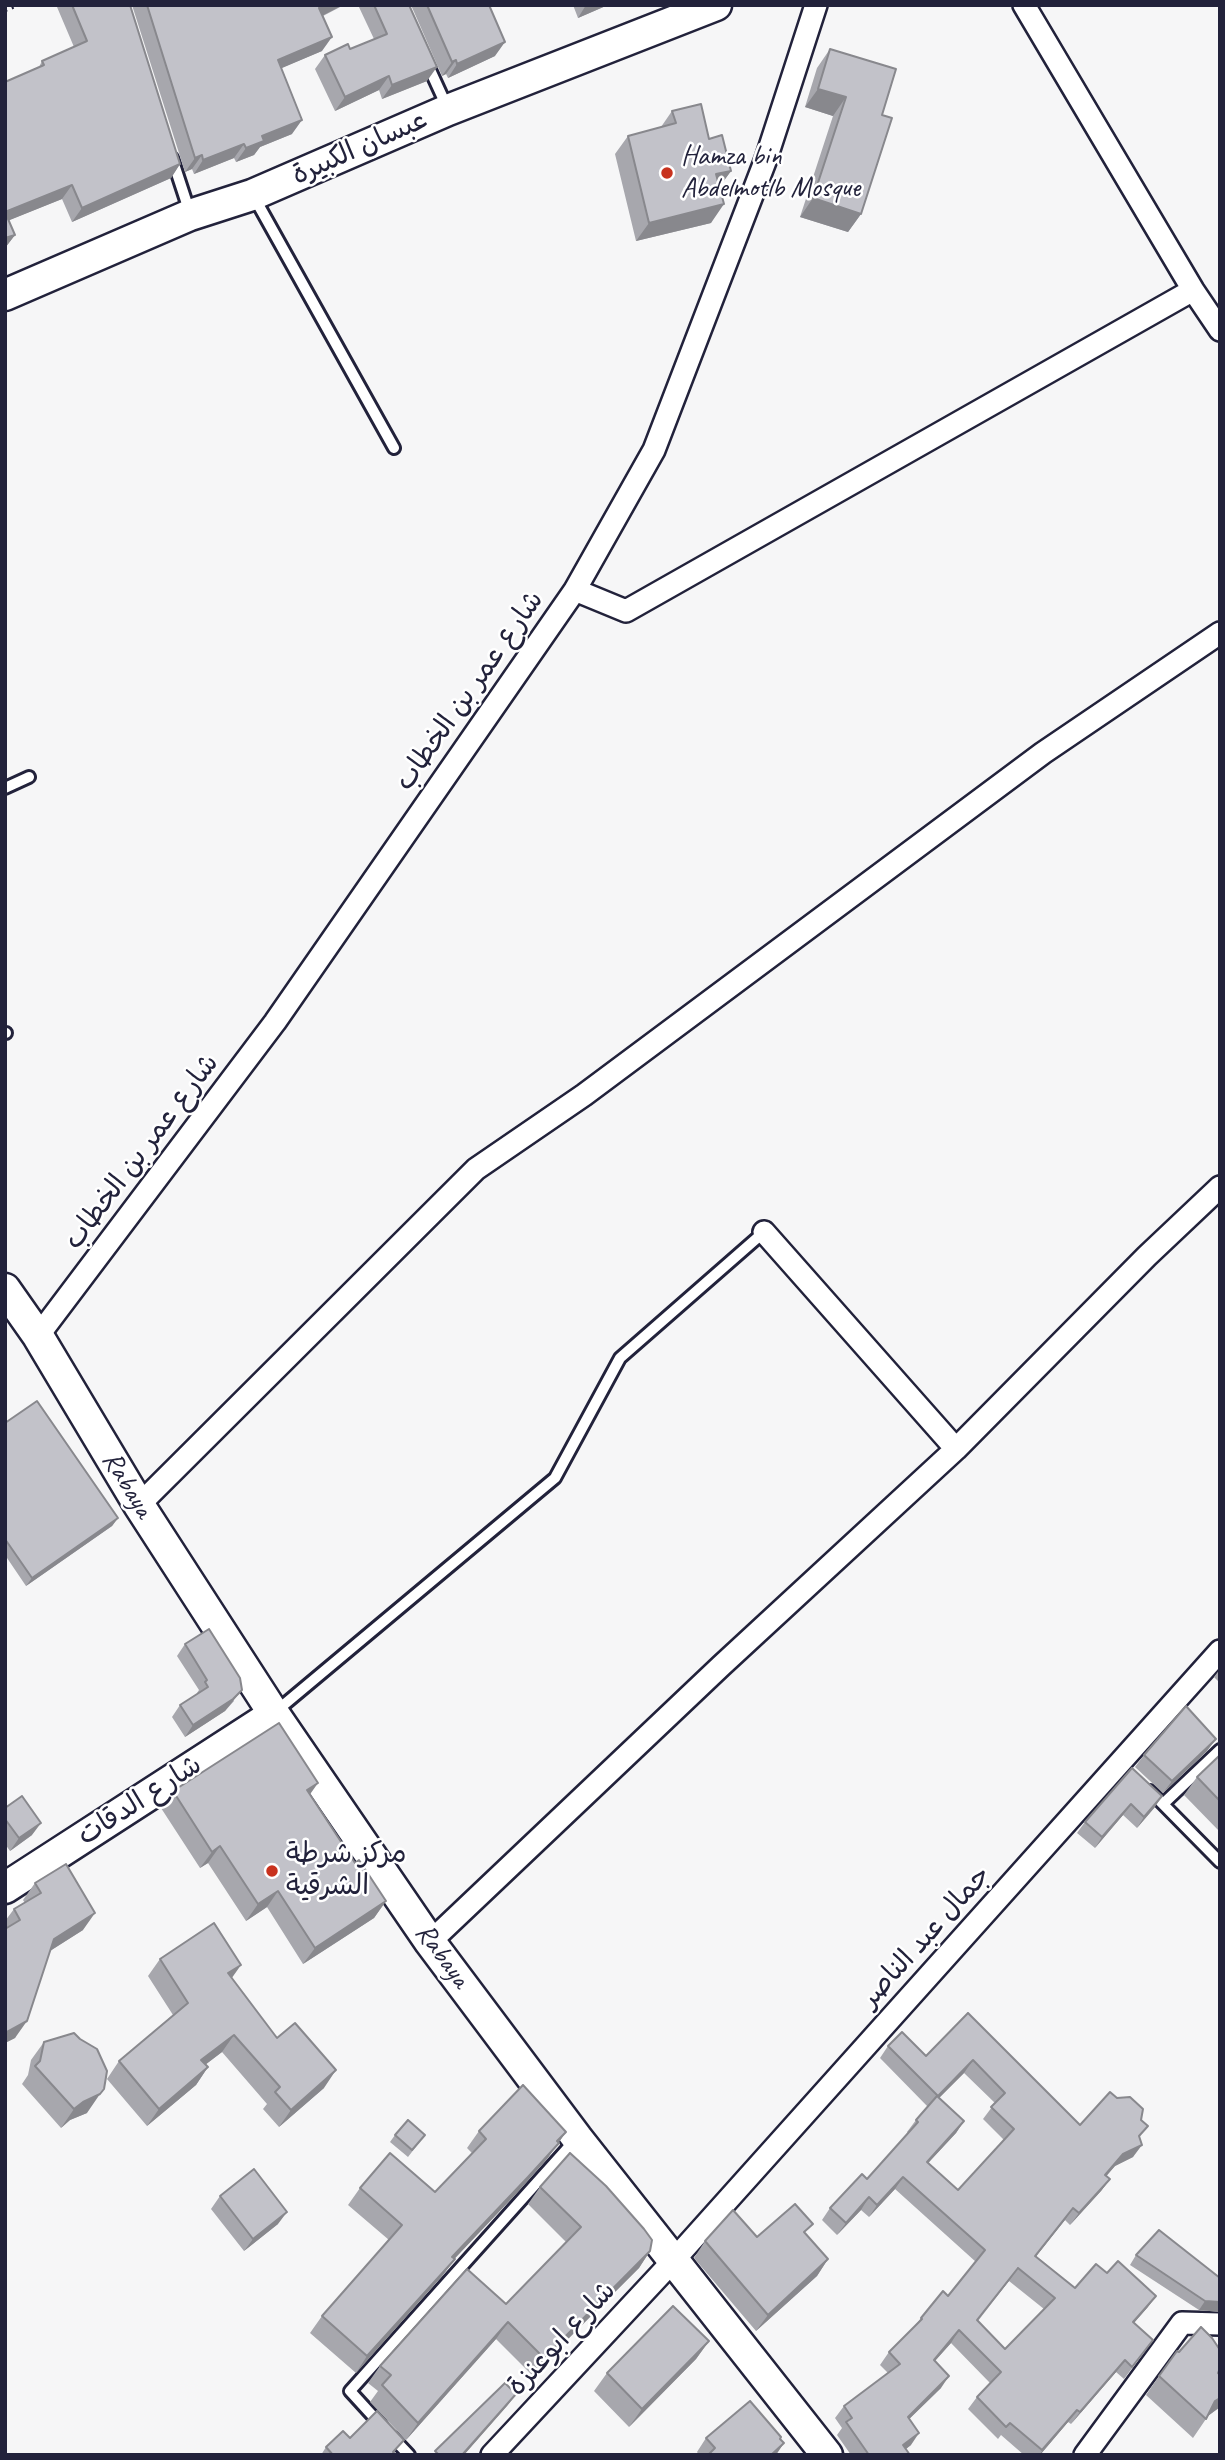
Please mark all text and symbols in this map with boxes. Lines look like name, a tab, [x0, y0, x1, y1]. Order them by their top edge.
street label: عبسان الكبيرة	[287, 103, 433, 193]
place label: Hamza bin Abdelmotlb Mosque	[681, 140, 860, 206]
marker: Hamza bin Abdelmotlb Mosque	[659, 165, 675, 181]
street label: شارع عمر بن الخطاب	[388, 585, 552, 797]
street label: شارع عمر بن الخطاب	[58, 1048, 226, 1256]
street label: Rabaya	[94, 1446, 160, 1524]
street label: شارع الدقات	[72, 1748, 208, 1854]
place label: مركز شرطة الشرقية	[286, 1838, 407, 1904]
street label: جمال عبد الناصر	[853, 1859, 999, 2015]
marker: مركز شرطة الشرقية	[264, 1863, 280, 1879]
street label: Rabaya	[407, 1917, 477, 1995]
street label: شارع ابوعنزة	[500, 2275, 624, 2403]

